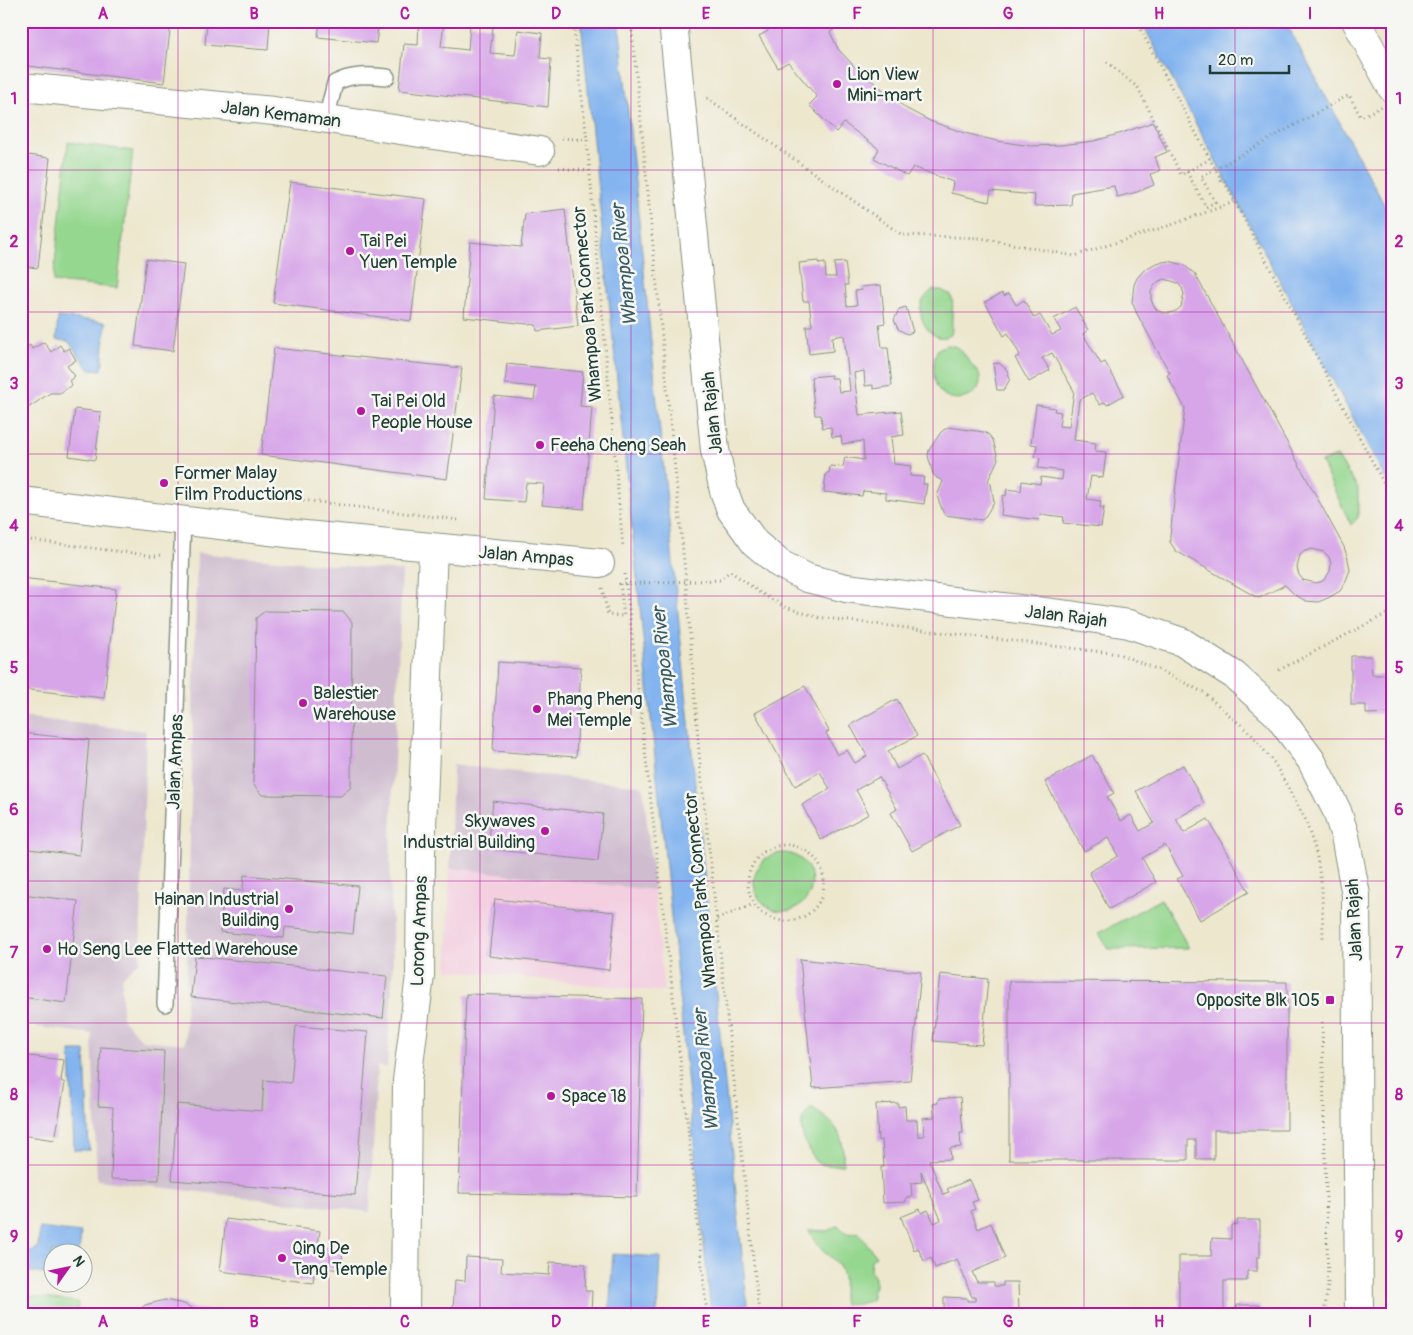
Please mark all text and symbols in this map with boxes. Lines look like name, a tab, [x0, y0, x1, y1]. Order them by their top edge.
text: A	[98, 4, 109, 24]
text: B	[249, 4, 259, 24]
text: C	[400, 4, 410, 24]
text: D	[551, 4, 561, 24]
text: E	[702, 4, 711, 24]
text: F	[852, 4, 862, 24]
text: G	[1003, 4, 1014, 24]
text: H	[1154, 4, 1164, 24]
text: I	[1308, 4, 1312, 24]
scale bar	[1210, 42, 1289, 74]
text: 20 m	[1218, 51, 1253, 70]
place label: Lion View Mini-mart	[847, 63, 923, 107]
marker: Lion View Mini-mart	[831, 78, 843, 90]
text: 1	[11, 89, 17, 109]
text: 1	[1396, 89, 1402, 109]
street label: Jalan Kemaman	[219, 96, 342, 133]
water label: Whampoa River	[605, 200, 642, 327]
street label: Whampoa Park Connector	[567, 205, 608, 403]
place label: Tai Pei Yuen Temple	[359, 230, 457, 274]
text: 2	[10, 232, 19, 252]
text: 2	[1395, 232, 1404, 252]
marker: Tai Pei Yuen Temple	[344, 245, 356, 257]
street label: Jalan Rajah	[697, 370, 728, 455]
text: 3	[10, 374, 19, 394]
text: 3	[1395, 374, 1404, 394]
place label: Tai Pei Old People House	[371, 390, 472, 434]
marker: Tai Pei Old People House	[355, 405, 367, 417]
place label: Feeha Cheng Seah	[550, 434, 686, 457]
marker: Feeha Cheng Seah	[534, 439, 546, 451]
place label: Former Malay Film Productions	[174, 462, 302, 506]
marker: Former Malay Film Productions	[158, 477, 170, 489]
text: 4	[9, 516, 19, 536]
text: 4	[1394, 516, 1404, 536]
street label: Jalan Ampas	[477, 541, 574, 572]
street label: Jalan Rajah	[1023, 600, 1109, 633]
water label: Whampoa River	[646, 603, 683, 730]
text: 5	[10, 658, 19, 678]
text: 5	[1395, 658, 1404, 678]
place label: Balestier Warehouse	[313, 682, 396, 726]
place label: Phang Pheng Mei Temple	[547, 688, 643, 732]
marker: Balestier Warehouse	[297, 697, 309, 709]
marker: Phang Pheng Mei Temple	[531, 703, 543, 715]
street label: Jalan Ampas	[162, 714, 189, 810]
street label: Whampoa Park Connector	[679, 791, 722, 989]
text: 6	[9, 800, 19, 820]
text: 6	[1394, 800, 1404, 820]
place label: Skywaves Industrial Building	[403, 810, 535, 854]
marker: Skywaves Industrial Building	[539, 825, 551, 837]
street label: Lorong Ampas	[406, 875, 433, 987]
street label: Jalan Rajah	[1341, 878, 1368, 962]
place label: Hainan Industrial Building	[153, 888, 279, 932]
marker: Hainan Industrial Building	[283, 903, 295, 915]
place label: Ho Seng Lee Flatted Warehouse	[57, 938, 298, 961]
text: 7	[10, 943, 19, 963]
marker: Ho Seng Lee Flatted Warehouse	[41, 943, 53, 955]
text: 7	[1395, 943, 1404, 963]
place label: Opposite Blk 105	[1196, 989, 1320, 1012]
marker: Opposite Blk 105	[1324, 994, 1336, 1006]
water label: Whampoa River	[687, 1005, 724, 1132]
text: 8	[10, 1085, 18, 1105]
place label: Space 18	[561, 1085, 626, 1108]
text: 8	[1395, 1085, 1403, 1105]
marker: Space 18	[545, 1090, 557, 1102]
text: 9	[10, 1227, 18, 1247]
text: 9	[1395, 1227, 1403, 1247]
place label: Qing De Tang Temple	[292, 1237, 387, 1281]
north arrow	[42, 1242, 92, 1292]
marker: Qing De Tang Temple	[276, 1252, 288, 1264]
text: N	[69, 1253, 88, 1270]
text: A	[98, 1312, 109, 1332]
text: B	[249, 1312, 259, 1332]
text: C	[400, 1312, 410, 1332]
text: D	[551, 1312, 561, 1332]
text: E	[702, 1312, 711, 1332]
text: F	[852, 1312, 862, 1332]
text: G	[1003, 1312, 1014, 1332]
text: H	[1154, 1312, 1164, 1332]
text: I	[1308, 1312, 1312, 1332]

